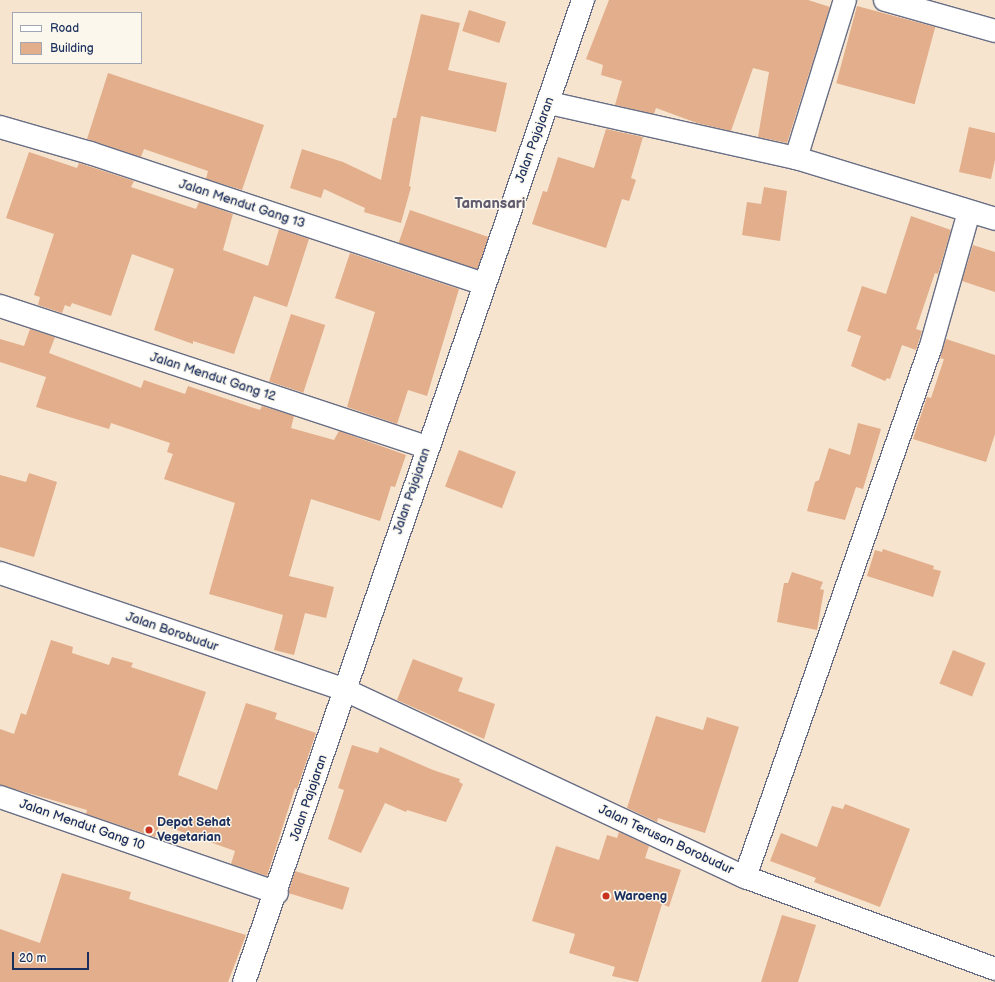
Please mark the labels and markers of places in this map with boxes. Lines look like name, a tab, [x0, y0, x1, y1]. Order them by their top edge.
place label: Depot Sehat Vegetarian	[157, 815, 231, 846]
marker: Depot Sehat Vegetarian	[144, 825, 154, 835]
place label: Waroeng	[614, 888, 667, 904]
marker: Waroeng	[601, 891, 611, 901]

